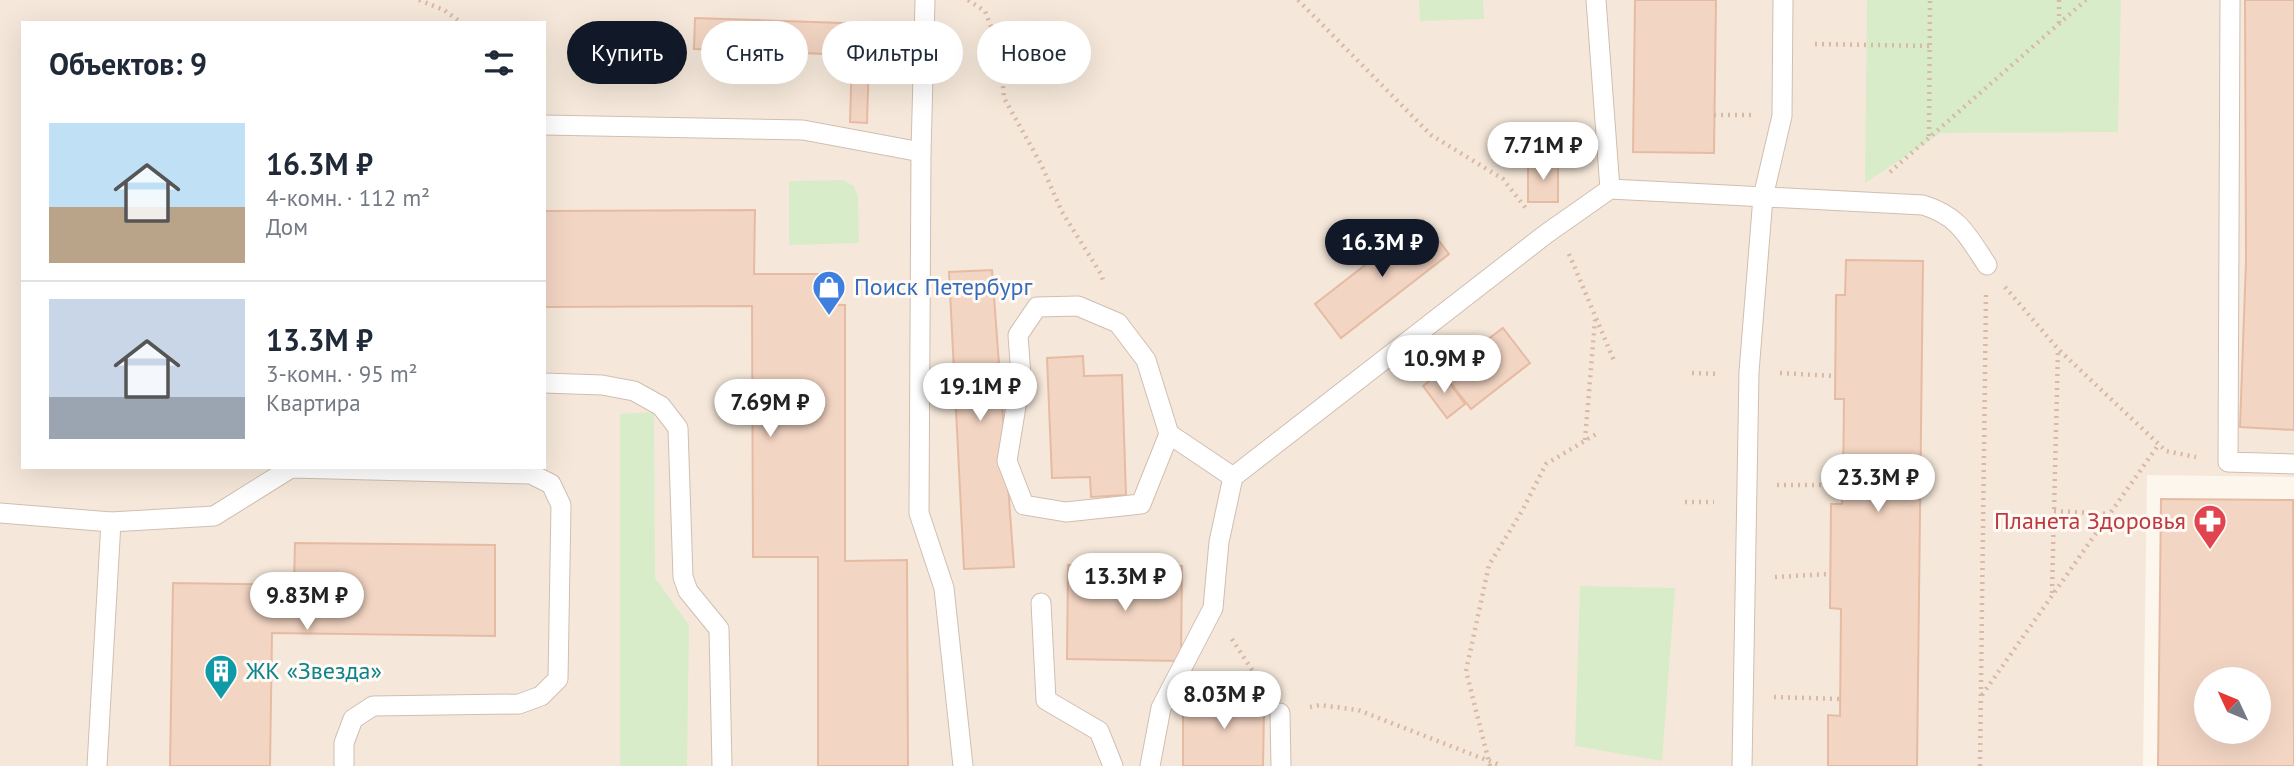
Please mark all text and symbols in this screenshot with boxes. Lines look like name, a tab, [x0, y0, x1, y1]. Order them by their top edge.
chip: Купить	[567, 21, 687, 84]
chip: Снять	[701, 21, 808, 84]
chip: Фильтры	[822, 21, 963, 84]
chip: Новое	[977, 21, 1091, 84]
text: Объектов: 9	[49, 44, 207, 83]
icon: filters	[480, 44, 518, 82]
pin: 7.71M ₽	[1478, 122, 1608, 182]
text: 7.71M ₽	[1503, 130, 1583, 159]
text: 16.3M ₽	[266, 144, 373, 183]
icon: home	[105, 151, 189, 235]
text: 4-комн. · 112 m²	[266, 183, 430, 212]
text: Дом	[266, 212, 308, 241]
pin: 16.3M ₽	[1317, 219, 1447, 279]
text: 16.3M ₽	[1341, 227, 1423, 256]
shop icon: Поиск Петербург	[810, 268, 848, 317]
place label: Поиск Петербург	[854, 271, 1033, 302]
text: 13.3M ₽	[266, 320, 373, 359]
icon: home	[105, 327, 189, 411]
pin: 10.9M ₽	[1379, 336, 1509, 395]
text: 10.9M ₽	[1403, 343, 1485, 372]
text: 3-комн. · 95 m²	[266, 359, 418, 388]
pin: 19.1M ₽	[915, 364, 1045, 423]
text: 19.1M ₽	[939, 371, 1021, 400]
pin: 7.69M ₽	[705, 380, 835, 439]
text: 7.69M ₽	[730, 387, 810, 416]
text: Квартира	[266, 388, 361, 417]
pin: 23.3M ₽	[1813, 454, 1943, 514]
text: 23.3M ₽	[1837, 462, 1919, 491]
pharmacy icon: Планета Здоровья	[2191, 502, 2229, 551]
place label: Планета Здоровья	[1994, 505, 2186, 536]
pin: 13.3M ₽	[1060, 554, 1190, 613]
text: 13.3M ₽	[1084, 561, 1166, 590]
pin: 9.83M ₽	[242, 572, 372, 632]
text: 9.83M ₽	[266, 580, 348, 609]
building icon: ЖК «Звезда»	[202, 652, 240, 701]
place label: ЖК «Звезда»	[245, 655, 382, 686]
north arrow	[2194, 667, 2272, 744]
map controls	[2194, 667, 2271, 744]
pin: 8.03M ₽	[1159, 672, 1289, 731]
text: 8.03M ₽	[1183, 679, 1265, 708]

